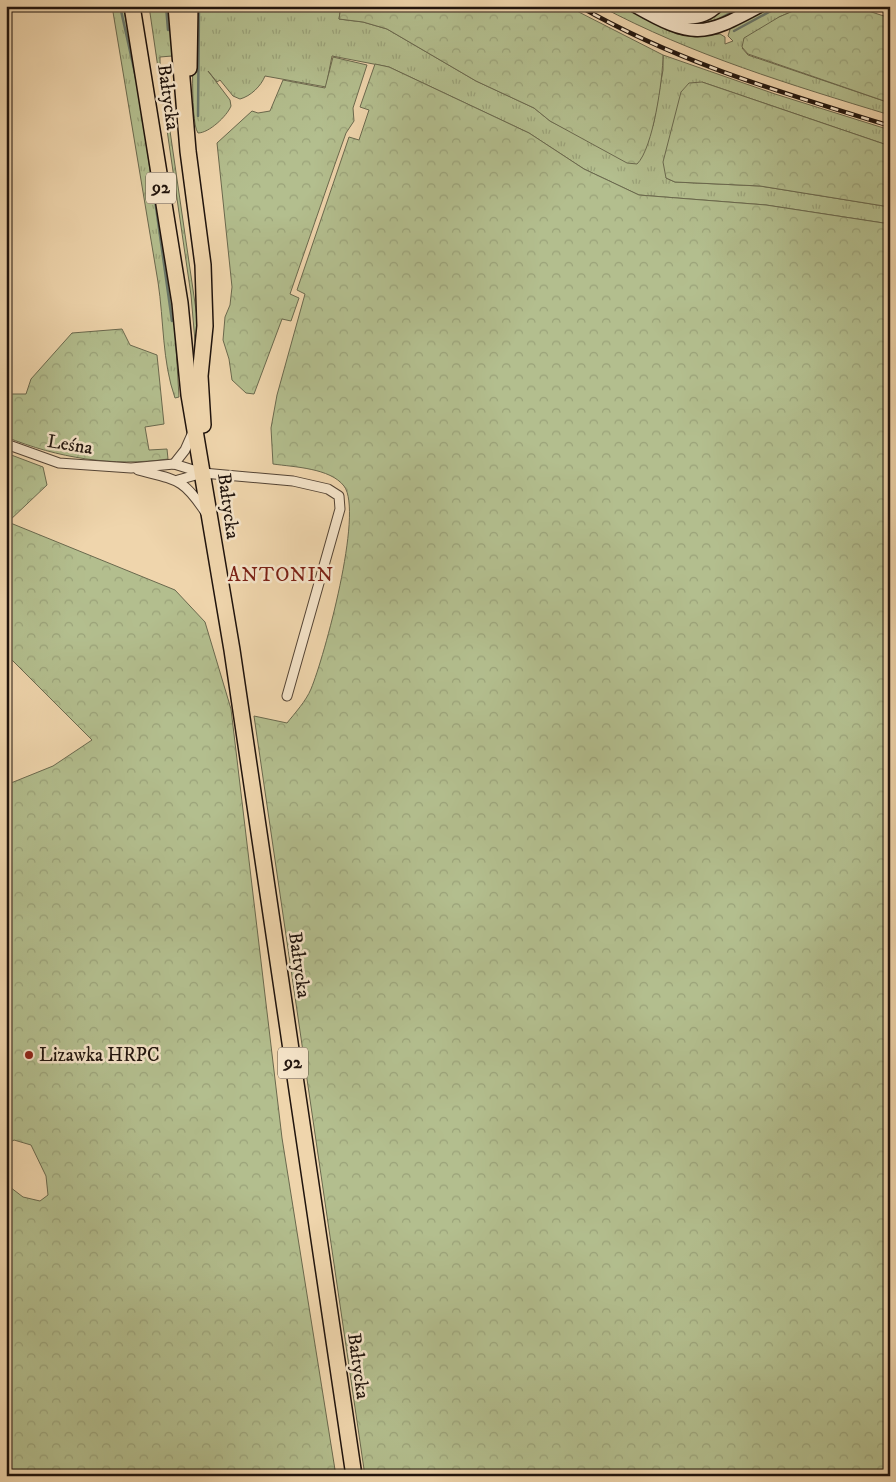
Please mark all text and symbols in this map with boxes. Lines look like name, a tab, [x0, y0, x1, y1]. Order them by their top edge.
street label: Bałtycka	[152, 63, 184, 131]
road number: 92	[146, 172, 176, 204]
street label: Leśna	[46, 430, 94, 460]
street label: Bałtycka	[212, 472, 244, 540]
district label: ANTONIN	[228, 563, 334, 588]
street label: Bałtycka	[283, 931, 315, 999]
place label: Lizawka HRPC	[39, 1044, 160, 1067]
road number: 92	[278, 1048, 308, 1078]
marker: Lizawka HRPC	[23, 1049, 35, 1061]
street label: Bałtycka	[342, 1332, 374, 1400]

